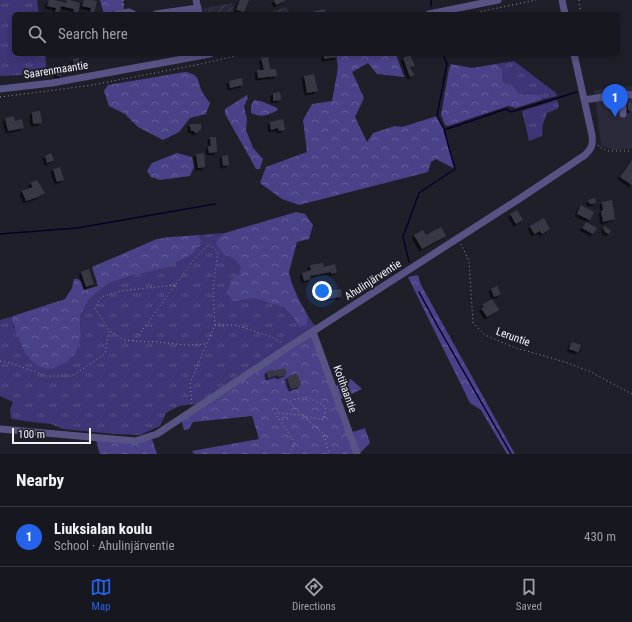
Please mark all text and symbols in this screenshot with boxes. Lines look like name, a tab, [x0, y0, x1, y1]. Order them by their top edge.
search box	[12, 12, 620, 56]
icon: search	[26, 23, 48, 45]
text: Search here	[58, 25, 128, 43]
street label: Saarenmaantie	[23, 58, 89, 82]
pin: 1	[602, 84, 628, 117]
street label: Ahulinjärventie	[342, 257, 404, 303]
your location	[312, 281, 332, 301]
street label: Leruntie	[494, 325, 532, 349]
street label: Kotihaantie	[330, 364, 360, 414]
scale bar	[12, 426, 91, 445]
text: 100 m	[18, 428, 45, 441]
text: Nearby	[16, 470, 64, 490]
text: Liuksialan koulu	[54, 520, 152, 538]
text: 1	[26, 529, 32, 544]
text: 430 m	[584, 529, 616, 544]
text: School · Ahulinjärventie	[54, 538, 175, 553]
tab: Map	[90, 576, 112, 613]
tab: Directions	[292, 576, 336, 613]
tab: Saved	[516, 576, 542, 613]

